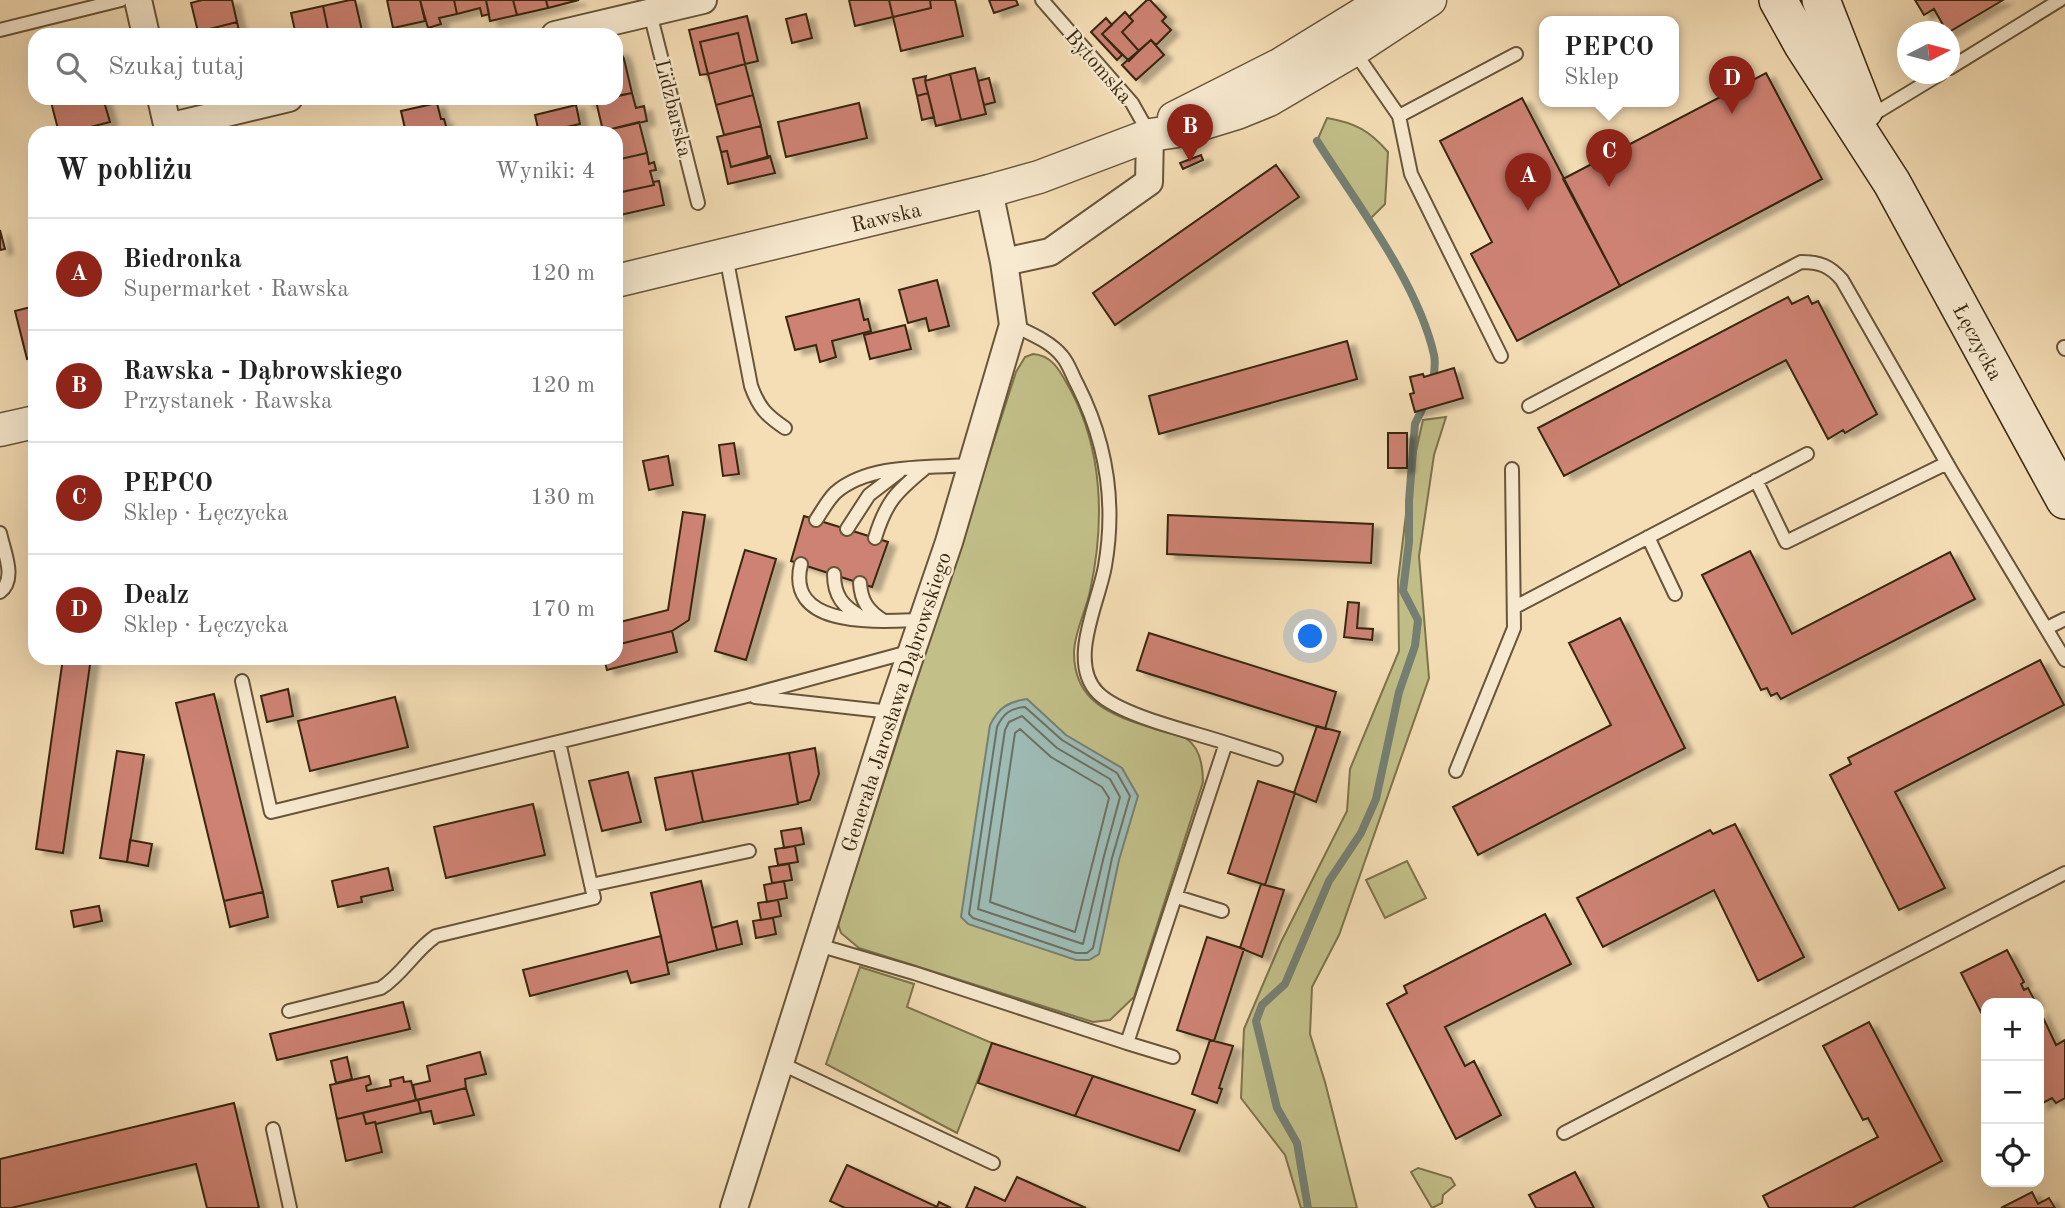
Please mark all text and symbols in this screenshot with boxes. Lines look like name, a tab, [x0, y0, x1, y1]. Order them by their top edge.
popup	[1539, 16, 1679, 107]
north arrow	[1897, 21, 1960, 84]
street label: Bytomska	[1060, 26, 1135, 108]
search box	[28, 28, 623, 105]
text: PEPCO	[1564, 35, 1654, 61]
icon: search	[52, 48, 90, 86]
text: Szukaj tutaj	[108, 54, 245, 80]
pin: D	[1709, 56, 1755, 114]
street label: Lidzbarska	[650, 57, 695, 159]
text: Sklep	[1564, 66, 1619, 89]
pin: B	[1167, 104, 1213, 162]
pin: C	[1586, 129, 1632, 187]
pin: A	[1505, 153, 1551, 211]
text: W pobliżu	[56, 156, 192, 186]
text: Wyniki: 4	[495, 160, 595, 183]
street label: Rawska	[849, 200, 924, 237]
text: Biedronka	[123, 247, 242, 273]
text: A	[70, 262, 88, 285]
text: 120 m	[530, 262, 595, 285]
text: Supermarket · Rawska	[123, 278, 349, 301]
street label: Łęczycka	[1948, 301, 2005, 384]
text: Rawska - Dąbrowskiego	[123, 359, 403, 385]
text: B	[71, 374, 87, 397]
text: 120 m	[530, 374, 595, 397]
text: Przystanek · Rawska	[123, 390, 332, 413]
text: PEPCO	[123, 471, 213, 497]
text: C	[71, 486, 87, 509]
text: 130 m	[530, 486, 595, 509]
text: Sklep · Łęczycka	[123, 502, 288, 525]
street label: Generała Jarosława Dąbrowskiego	[839, 550, 956, 855]
text: Dealz	[123, 583, 189, 609]
text: D	[70, 598, 88, 621]
text: 170 m	[530, 598, 595, 621]
text: Sklep · Łęczycka	[123, 614, 288, 637]
your location	[1293, 619, 1327, 653]
map controls	[1981, 998, 2044, 1187]
button: +	[1981, 998, 2044, 1061]
button: −	[1981, 1061, 2044, 1124]
button: locate	[1981, 1124, 2044, 1187]

